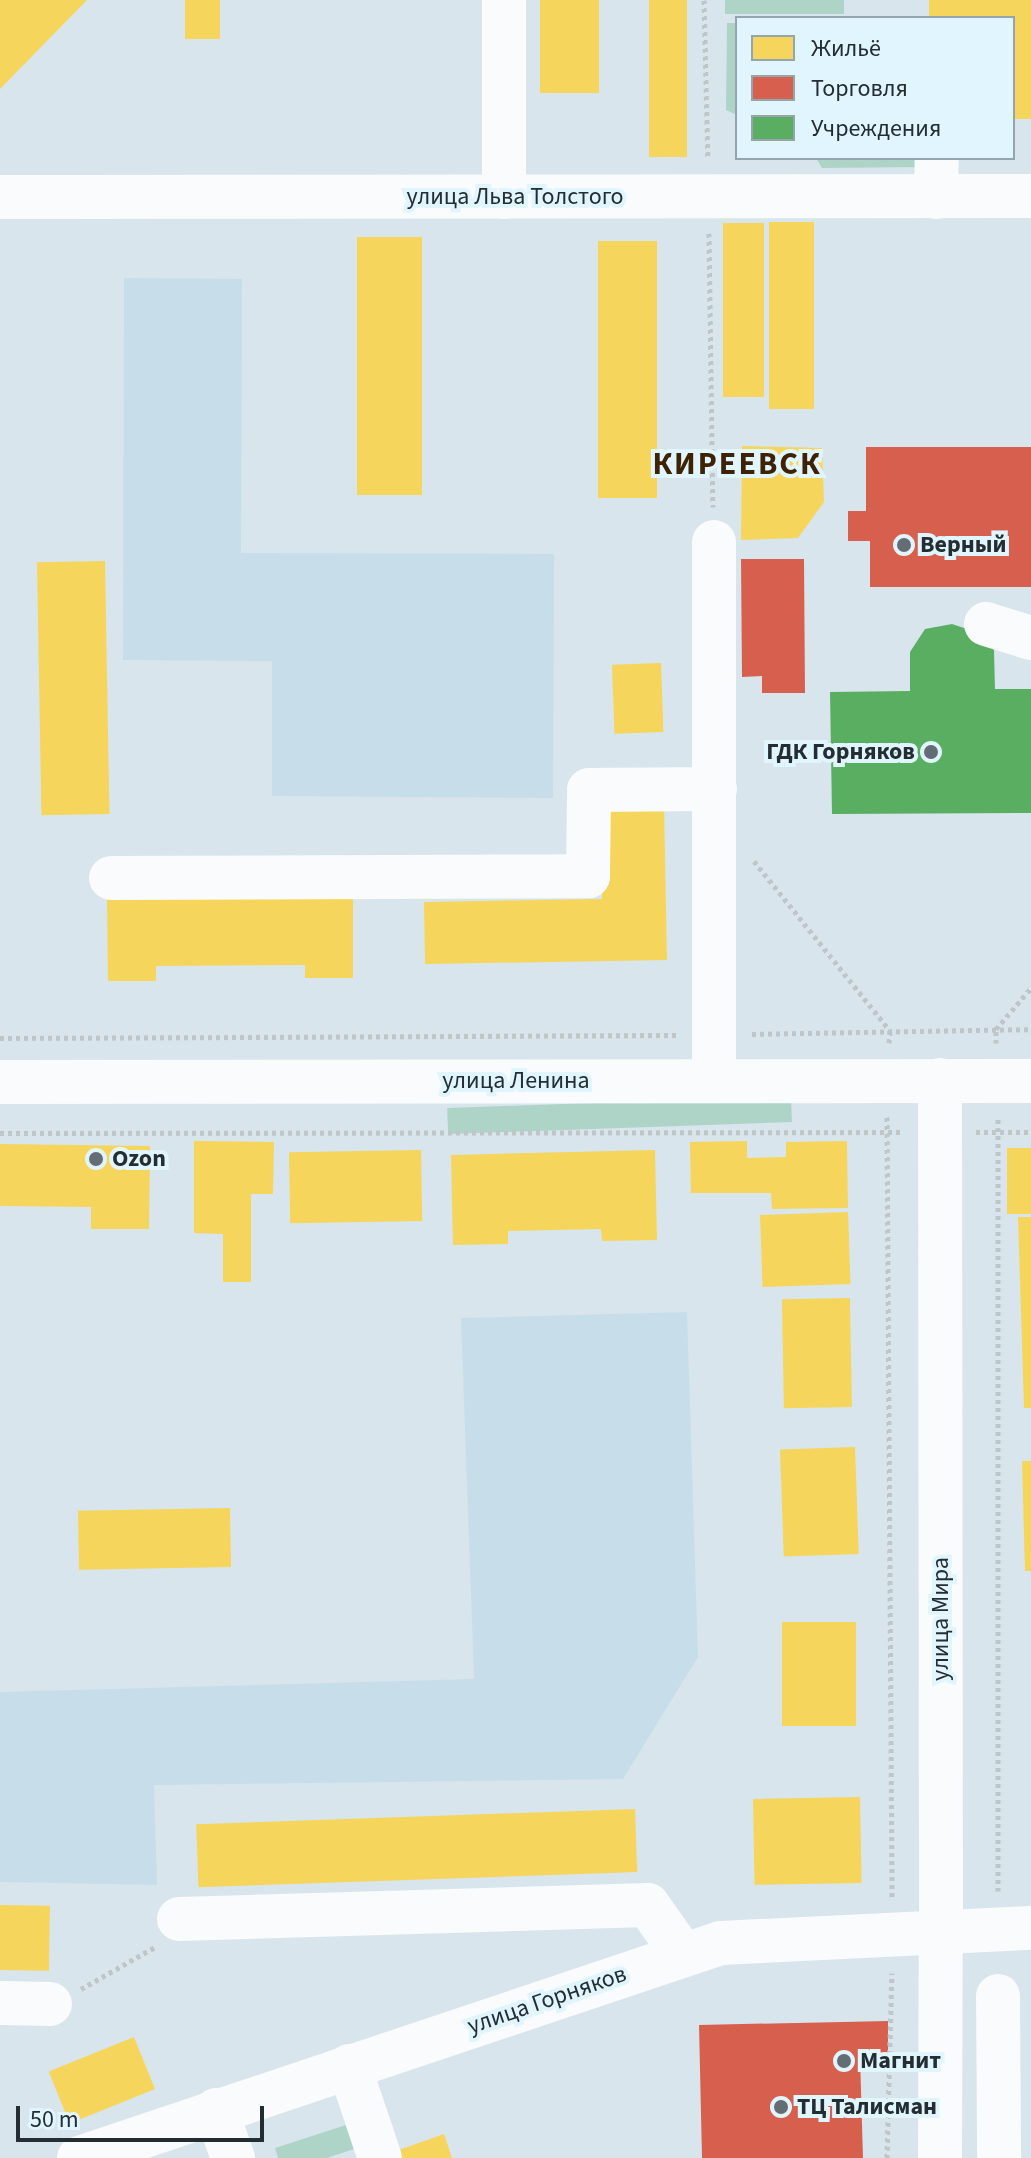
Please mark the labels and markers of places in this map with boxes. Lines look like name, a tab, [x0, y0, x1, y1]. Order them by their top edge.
place label: Верный	[920, 531, 1006, 559]
marker: Верный	[895, 536, 913, 554]
place label: ГДК Горняков	[766, 738, 915, 766]
marker: ГДК Горняков	[922, 743, 940, 761]
place label: Ozon	[112, 1145, 166, 1173]
marker: Ozon	[87, 1150, 105, 1168]
place label: Магнит	[860, 2047, 941, 2075]
marker: Магнит	[835, 2052, 853, 2070]
place label: ТЦ Талисман	[797, 2093, 937, 2121]
marker: ТЦ Талисман	[772, 2098, 790, 2116]

